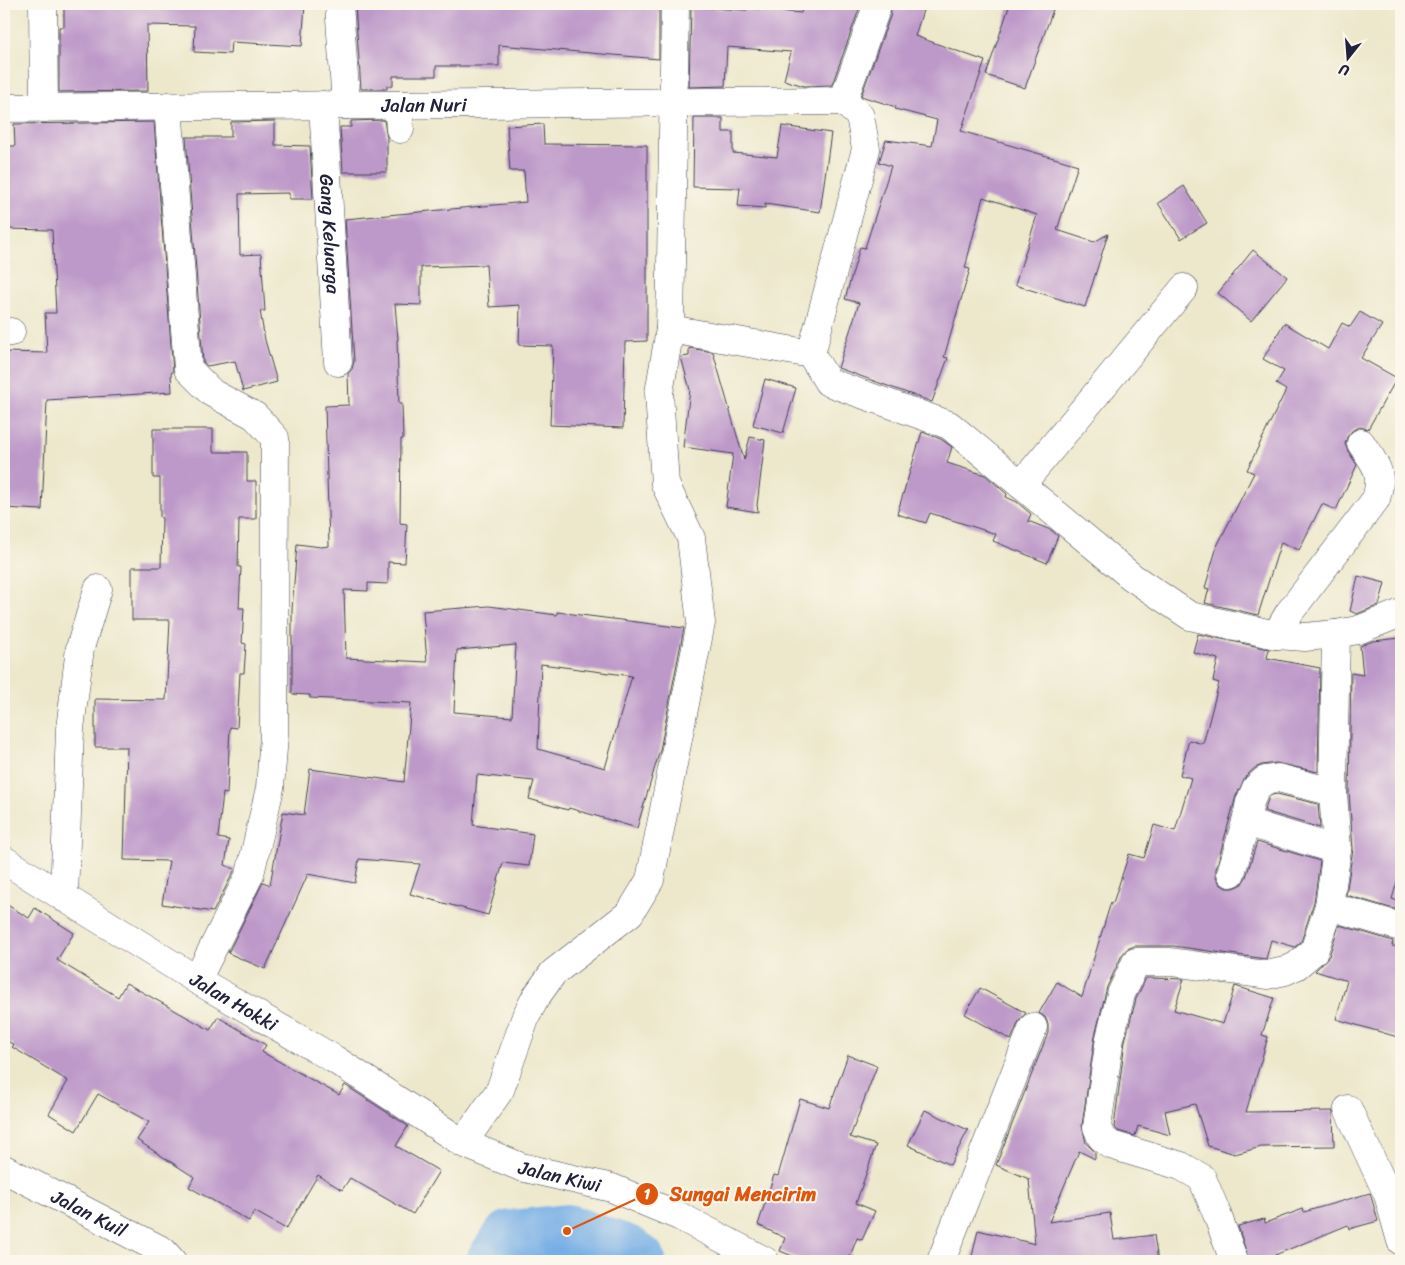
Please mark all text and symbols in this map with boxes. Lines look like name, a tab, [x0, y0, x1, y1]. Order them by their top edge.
north arrow	[1322, 32, 1372, 82]
text: U	[1336, 56, 1352, 83]
street label: Jalan Nuri	[380, 88, 467, 121]
street label: Gang Keluarga	[311, 173, 351, 295]
street label: Jalan Hokki	[183, 962, 285, 1040]
street label: Jalan Kiwi	[514, 1150, 605, 1202]
callout: Sungai Mencirim	[634, 1176, 826, 1211]
text: Sungai Mencirim	[669, 1177, 816, 1212]
street label: Jalan Kuil	[45, 1179, 133, 1247]
text: 1	[644, 1181, 651, 1207]

